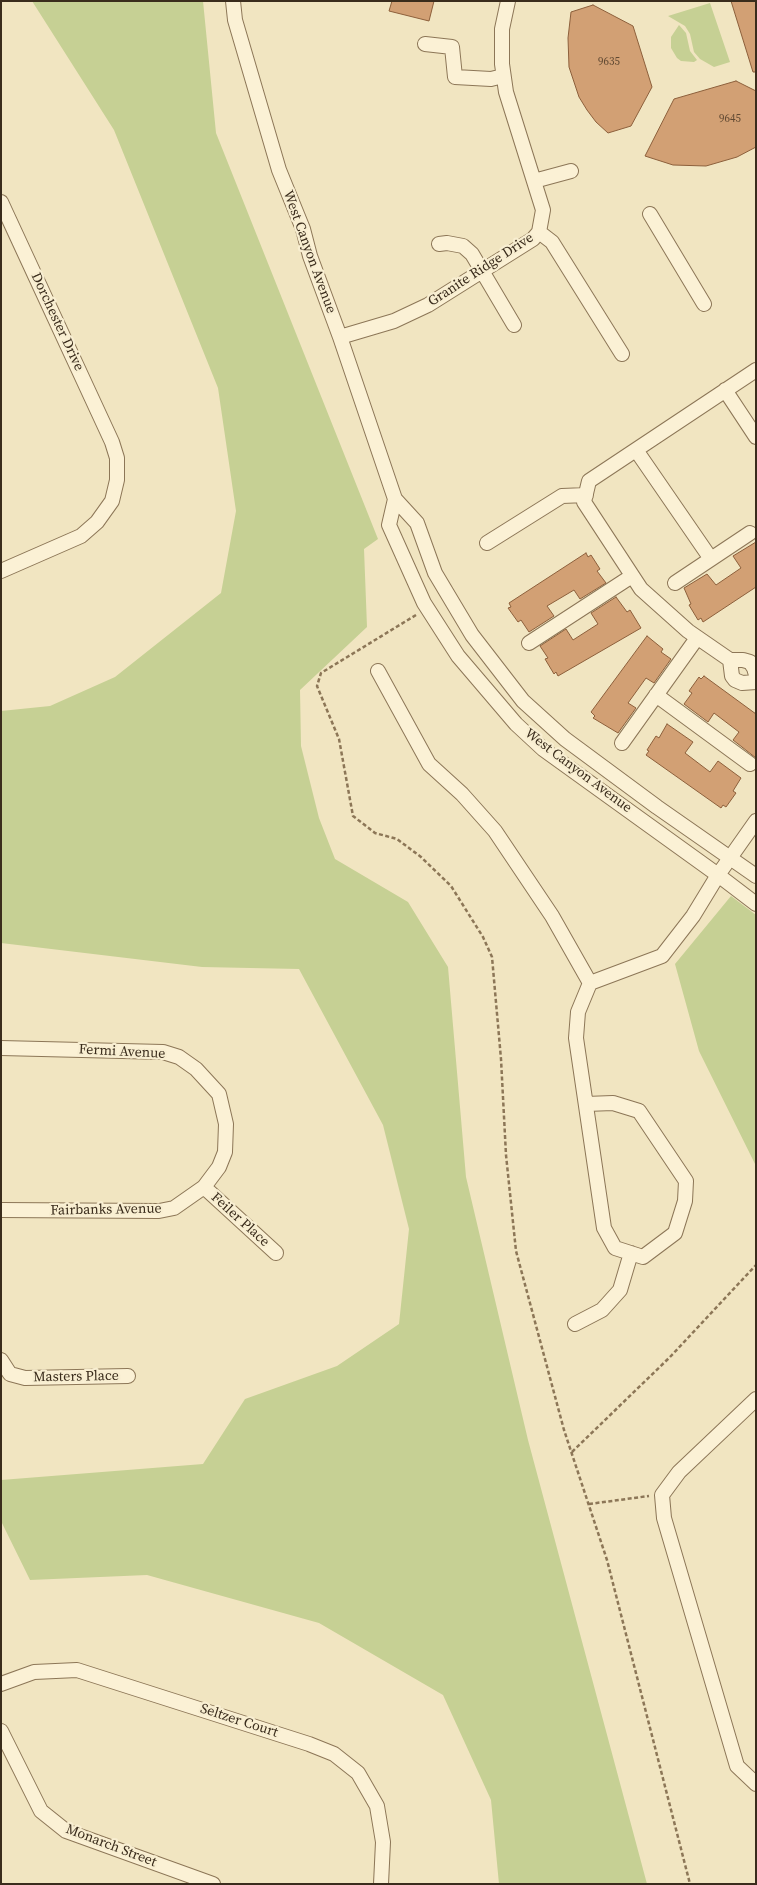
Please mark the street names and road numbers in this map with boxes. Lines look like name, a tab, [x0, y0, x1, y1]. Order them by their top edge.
street label: West Canyon Avenue	[279, 188, 339, 316]
street label: Granite Ridge Drive	[425, 230, 537, 310]
street label: Dorchester Drive	[27, 270, 87, 374]
street label: West Canyon Avenue	[521, 725, 635, 817]
street label: Fermi Avenue	[78, 1041, 166, 1063]
street label: Feiler Place	[207, 1189, 273, 1251]
street label: Fairbanks Avenue	[50, 1201, 162, 1219]
street label: Masters Place	[33, 1368, 119, 1386]
street label: Seltzer Court	[198, 1701, 280, 1741]
street label: Monarch Street	[63, 1821, 159, 1871]

